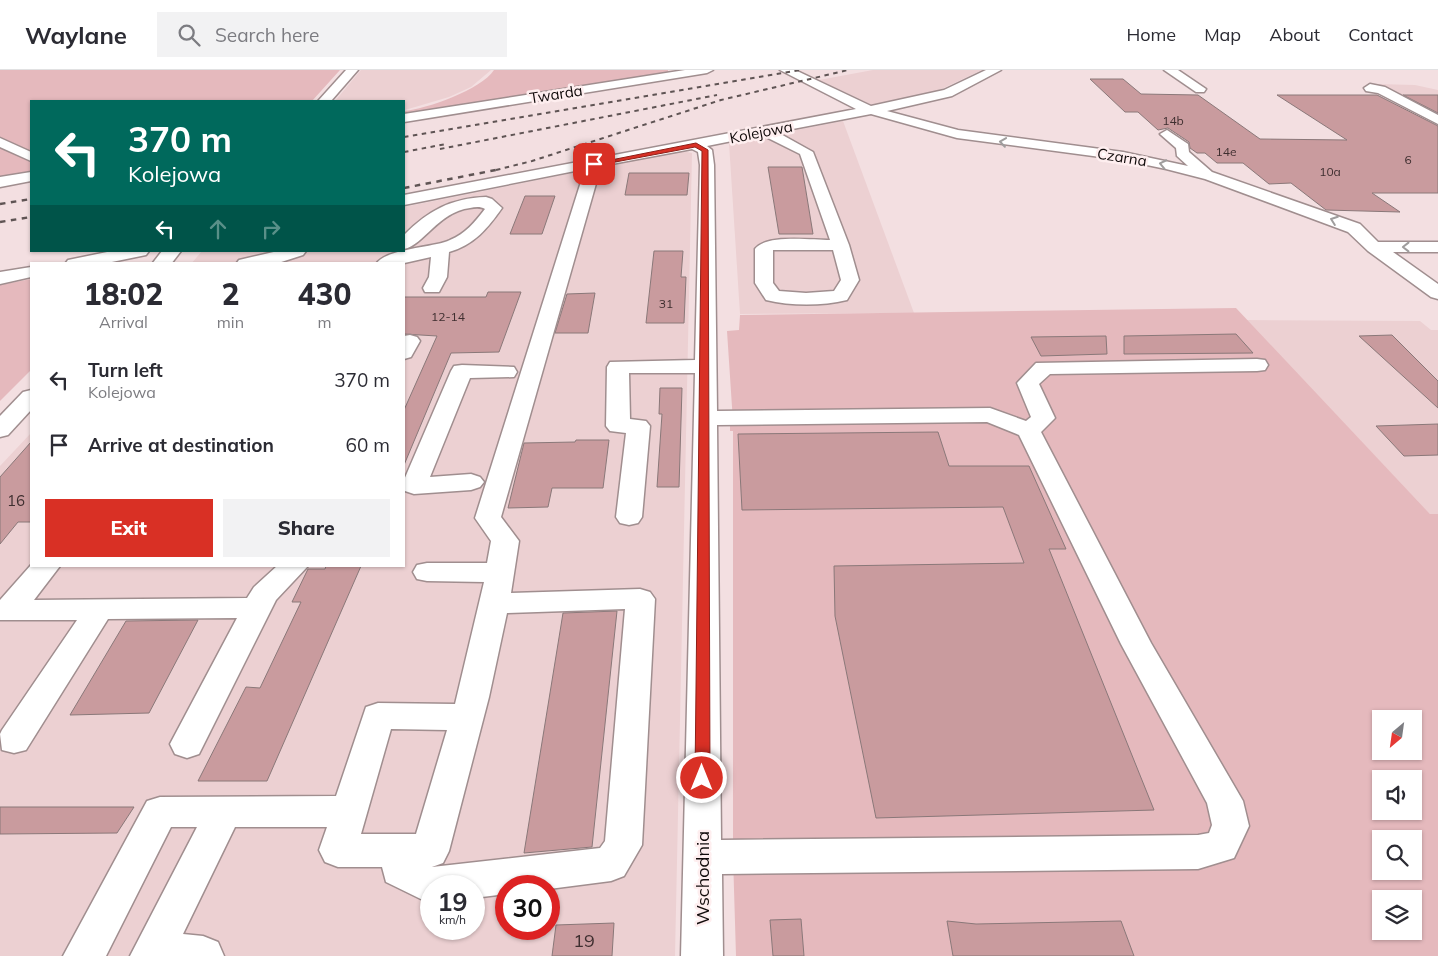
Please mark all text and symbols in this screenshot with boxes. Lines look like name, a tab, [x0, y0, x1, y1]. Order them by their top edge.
search box	[157, 12, 507, 57]
text: Waylane	[25, 20, 127, 50]
icon: search	[175, 21, 203, 49]
text: Search here	[215, 23, 319, 47]
text: Home	[1126, 23, 1176, 46]
text: Map	[1204, 23, 1241, 46]
text: About	[1269, 23, 1320, 46]
text: Contact	[1348, 23, 1413, 46]
street label: Twarda	[528, 80, 584, 108]
house number: 14b	[1162, 113, 1184, 128]
text: 370 m	[128, 117, 232, 161]
street label: Kolejowa	[728, 117, 794, 147]
icon: left	[45, 120, 110, 185]
one-way arrow	[998, 137, 1007, 147]
pin	[573, 143, 615, 185]
street label: Czarna	[1096, 144, 1148, 170]
house number: 14e	[1216, 144, 1236, 159]
icon: arrive	[580, 150, 608, 178]
house number: 6	[1404, 152, 1412, 167]
one-way arrow	[1159, 159, 1168, 170]
text: Kolejowa	[128, 160, 221, 188]
house number: 10a	[1319, 164, 1341, 179]
icon: left	[151, 215, 179, 243]
icon: ahead	[204, 215, 232, 243]
icon: right	[257, 215, 285, 243]
one-way arrow	[1331, 216, 1339, 226]
one-way arrow	[1402, 242, 1410, 252]
text: 18:02	[83, 275, 163, 313]
text: 2	[221, 275, 239, 313]
text: 430	[298, 275, 352, 313]
house number: 31	[659, 296, 673, 311]
house number: 12-14	[431, 309, 465, 324]
text: Arrival	[99, 312, 148, 332]
text: min	[217, 312, 244, 332]
text: m	[317, 312, 332, 332]
text: Turn left	[88, 358, 163, 382]
icon: left	[45, 366, 73, 394]
text: 370 m	[334, 368, 390, 392]
text: Kolejowa	[88, 382, 156, 402]
icon: arrive	[45, 431, 73, 459]
text: Arrive at destination	[88, 433, 274, 457]
text: 60 m	[346, 433, 390, 457]
house number: 16	[7, 491, 25, 510]
button: Exit	[45, 499, 213, 557]
button: Share	[223, 499, 390, 557]
north arrow	[1372, 710, 1422, 760]
map controls	[1372, 710, 1422, 940]
position arrow	[675, 751, 727, 803]
button: sound	[1372, 770, 1422, 820]
button: search	[1372, 830, 1422, 880]
street label: Wschodnia	[691, 831, 714, 925]
speed limit sign: 30	[495, 875, 560, 940]
text: 19	[437, 886, 468, 917]
button: layers	[1372, 890, 1422, 940]
text: km/h	[439, 912, 466, 927]
house number: 19	[573, 929, 595, 952]

